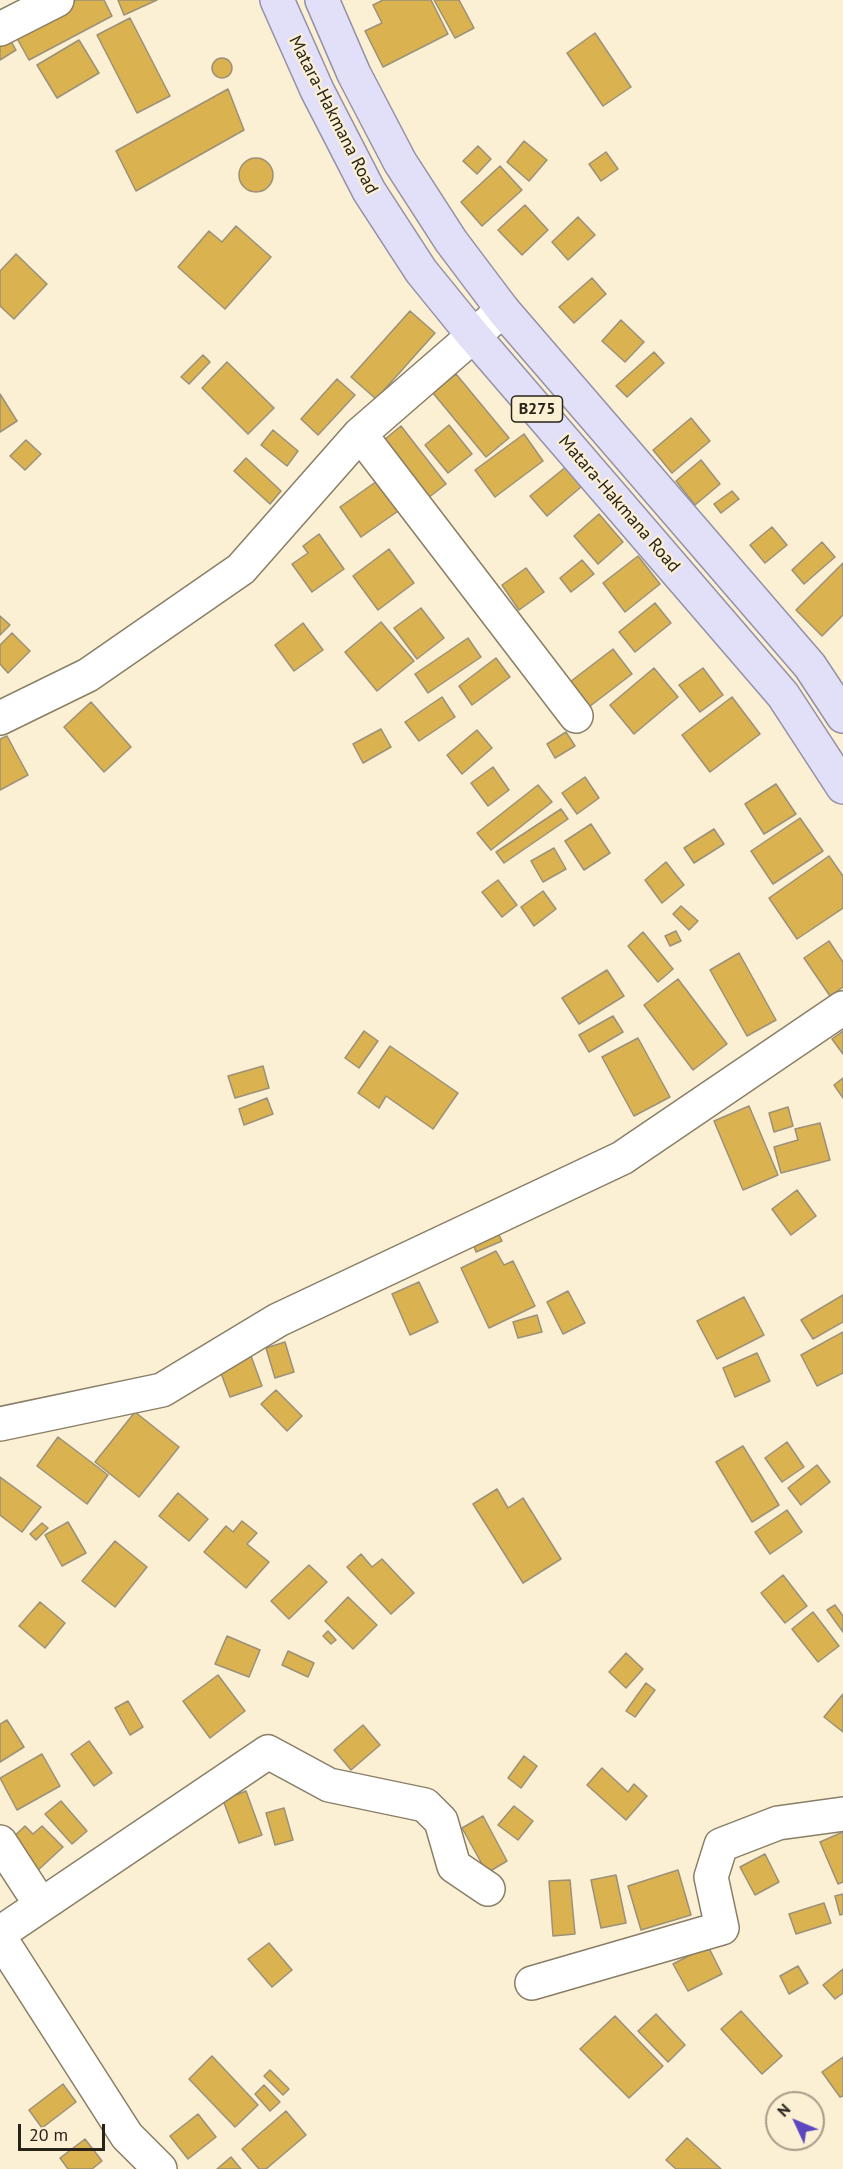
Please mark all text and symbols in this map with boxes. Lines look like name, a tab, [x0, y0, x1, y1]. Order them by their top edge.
street label: Matara-Hakmana Road	[284, 32, 382, 198]
road number: B275	[512, 396, 562, 422]
street label: Matara-Hakmana Road	[554, 431, 684, 577]
north arrow	[765, 2091, 825, 2151]
text: N	[773, 2099, 794, 2121]
scale bar	[21, 2112, 108, 2150]
text: 20 m	[29, 2123, 68, 2146]

